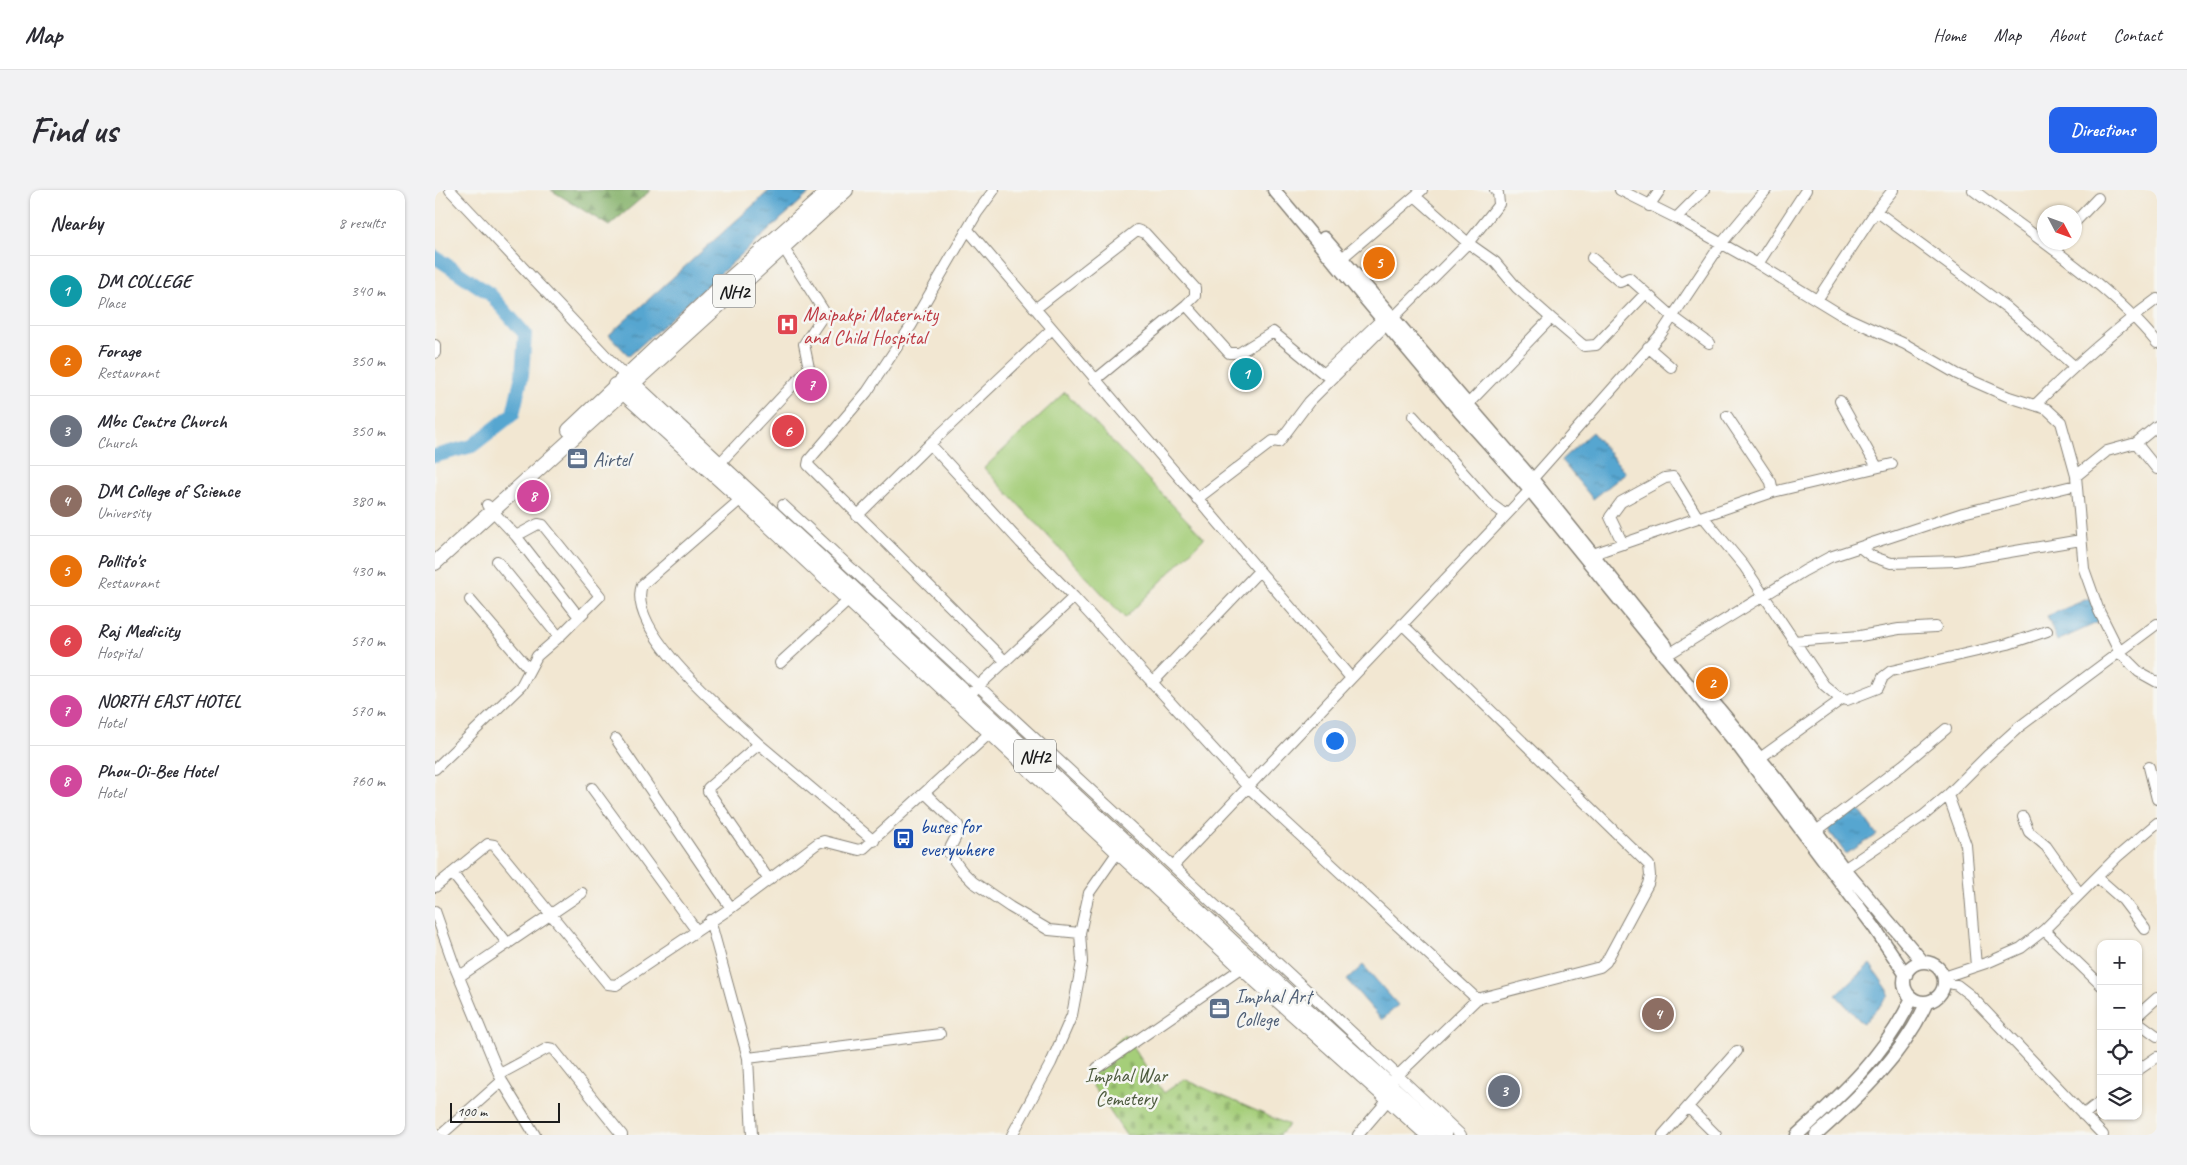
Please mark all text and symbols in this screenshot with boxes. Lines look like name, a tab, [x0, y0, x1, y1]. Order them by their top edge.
text: Map	[25, 20, 62, 50]
text: Home	[1933, 24, 1966, 46]
text: Map	[1994, 24, 2021, 46]
text: About	[2049, 24, 2085, 46]
text: Contact	[2113, 24, 2162, 46]
button: Directions	[2049, 107, 2157, 153]
text: Find us	[30, 108, 117, 153]
north arrow	[2037, 205, 2082, 250]
text: Nearby	[50, 210, 103, 236]
text: 8 results	[338, 213, 385, 233]
pin: 5	[1363, 244, 1395, 282]
text: DM COLLEGE	[97, 269, 191, 293]
road number: NH2	[713, 274, 755, 308]
text: 1	[62, 281, 70, 301]
text: 340 m	[351, 281, 385, 301]
text: Place	[97, 293, 125, 313]
place label: Maipakpi Maternity and Child Hospital	[803, 302, 939, 350]
hospital icon: Maipakpi Maternity and Child Hospital	[775, 313, 799, 337]
text: Forage	[97, 339, 140, 363]
text: 2	[62, 351, 70, 371]
text: 350 m	[351, 351, 385, 371]
pin: 1	[1230, 355, 1262, 393]
text: Restaurant	[97, 363, 159, 383]
pin: 7	[795, 366, 827, 404]
text: Mbc Centre Church	[97, 409, 227, 433]
pin: 6	[772, 412, 804, 450]
text: 3	[62, 421, 70, 441]
text: 350 m	[351, 421, 385, 441]
text: Church	[97, 433, 137, 453]
office icon: Airtel	[565, 447, 589, 471]
place label: Airtel	[593, 447, 634, 472]
pin: 8	[517, 477, 549, 515]
text: DM College of Science	[97, 479, 239, 503]
text: 4	[62, 491, 70, 511]
text: 380 m	[351, 491, 385, 511]
text: University	[97, 503, 150, 523]
text: Pollito's	[97, 549, 145, 573]
text: 5	[63, 561, 69, 581]
text: 430 m	[351, 561, 385, 581]
text: Restaurant	[97, 573, 159, 593]
text: Raj Medicity	[97, 619, 180, 643]
text: 6	[62, 631, 70, 651]
text: 570 m	[351, 631, 385, 651]
text: Hospital	[97, 643, 141, 663]
pin: 2	[1696, 664, 1728, 702]
text: NORTH EAST HOTEL	[97, 689, 241, 713]
text: 7	[62, 701, 70, 721]
text: 570 m	[351, 701, 385, 721]
text: Hotel	[97, 713, 125, 733]
your location	[1322, 728, 1348, 754]
road number: NH2	[1014, 740, 1056, 772]
text: Phou-Oi-Bee Hotel	[97, 759, 216, 783]
text: 8	[62, 771, 70, 791]
text: 760 m	[351, 771, 385, 791]
text: Hotel	[97, 783, 125, 803]
place label: buses for everywhere	[920, 814, 995, 862]
bus stop icon: buses for everywhere	[892, 826, 916, 850]
map controls	[2097, 940, 2142, 1120]
button: +	[2097, 940, 2142, 985]
place label: Imphal Art College	[1235, 984, 1315, 1032]
button: −	[2097, 985, 2142, 1030]
pin: 4	[1642, 995, 1674, 1033]
office icon: Imphal Art College	[1207, 996, 1231, 1020]
button: locate	[2097, 1030, 2142, 1075]
park label: Imphal War Cemetery	[1085, 1063, 1169, 1111]
pin: 3	[1488, 1072, 1520, 1110]
button: layers	[2097, 1075, 2142, 1120]
scale bar	[450, 1100, 560, 1123]
text: 100 m	[457, 1103, 487, 1120]

